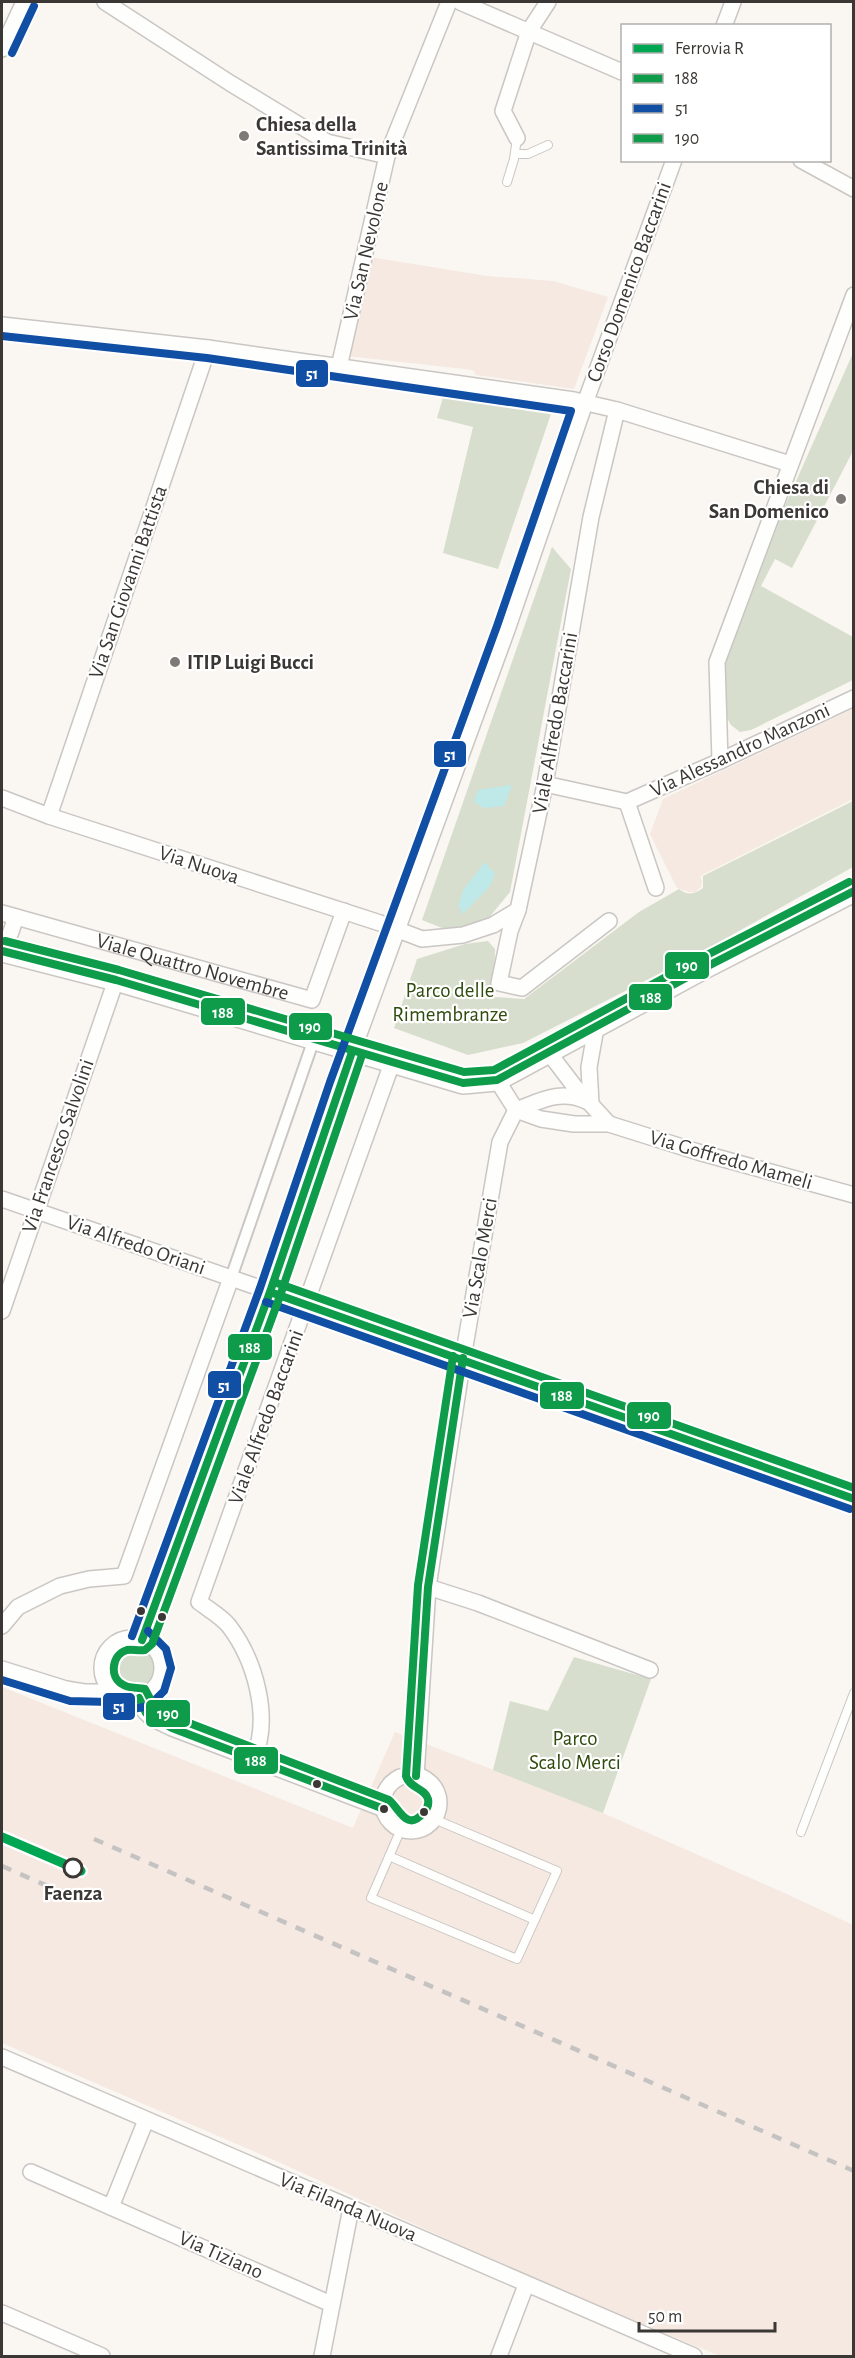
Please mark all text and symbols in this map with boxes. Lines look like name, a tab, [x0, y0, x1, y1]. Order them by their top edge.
legend	[621, 24, 831, 162]
text: Ferrovia R	[675, 40, 744, 58]
text: 188	[675, 70, 698, 88]
text: 51	[675, 100, 689, 118]
place label: Chiesa della Santissima Trinità	[256, 114, 408, 159]
marker: Chiesa della Santissima Trinità	[237, 129, 251, 143]
text: 190	[675, 130, 699, 148]
street label: Corso Domenico Baccarini	[583, 179, 675, 385]
street label: Via San Nevolone	[340, 180, 392, 322]
line badge: 51	[295, 359, 329, 388]
text: 51	[306, 366, 318, 382]
place label: Chiesa di San Domenico	[709, 477, 829, 522]
street label: Via San Giovanni Battista	[85, 482, 171, 681]
marker: Chiesa di San Domenico	[834, 492, 848, 506]
street label: Viale Alfredo Baccarini	[529, 631, 581, 815]
place label: ITIP Luigi Bucci	[187, 652, 314, 673]
marker: ITIP Luigi Bucci	[168, 655, 182, 669]
street label: Via Alessandro Manzoni	[647, 699, 833, 801]
line badge: 51	[433, 740, 467, 768]
text: 51	[444, 747, 456, 763]
street label: Via Nuova	[156, 842, 242, 888]
street label: Viale Quattro Novembre	[94, 930, 291, 1003]
line badge: 190	[664, 951, 710, 980]
text: 190	[676, 958, 698, 974]
park label: Parco delle Rimembranze	[392, 980, 508, 1025]
line badge: 188	[628, 983, 673, 1011]
text: 188	[640, 990, 662, 1006]
line badge: 188	[200, 997, 246, 1026]
text: 188	[212, 1005, 234, 1021]
line badge: 190	[288, 1012, 333, 1041]
text: 190	[299, 1019, 321, 1035]
street label: Via Francesco Salvolini	[18, 1056, 98, 1236]
street label: Via Goffredo Mameli	[647, 1127, 815, 1193]
street label: Via Scalo Merci	[459, 1196, 501, 1320]
street label: Via Alfredo Oriani	[64, 1211, 208, 1279]
street label: Viale Alfredo Baccarini	[225, 1327, 307, 1507]
line badge: 188	[227, 1333, 273, 1361]
text: 188	[239, 1340, 261, 1356]
line badge: 51	[207, 1370, 242, 1399]
text: 51	[218, 1378, 230, 1394]
line badge: 188	[539, 1381, 585, 1410]
text: 188	[551, 1388, 573, 1404]
line badge: 190	[626, 1401, 672, 1430]
text: 190	[638, 1408, 660, 1424]
unlabelled marker	[135, 1605, 147, 1617]
unlabelled marker	[156, 1611, 168, 1623]
line badge: 51	[102, 1692, 136, 1721]
text: 51	[113, 1699, 125, 1715]
line badge: 190	[145, 1699, 191, 1728]
text: 190	[157, 1706, 179, 1722]
park label: Parco Scalo Merci	[529, 1728, 621, 1773]
line badge: 188	[233, 1746, 279, 1775]
text: 188	[245, 1753, 267, 1769]
unlabelled marker	[311, 1778, 323, 1790]
unlabelled marker	[378, 1803, 390, 1815]
unlabelled marker	[418, 1806, 430, 1818]
marker: Faenza	[63, 1858, 83, 1878]
place label: Faenza	[43, 1883, 103, 1904]
street label: Via Filanda Nuova	[276, 2169, 420, 2245]
street label: Via Tiziano	[176, 2227, 266, 2283]
scale bar	[639, 2295, 776, 2333]
text: 50 m	[648, 2308, 682, 2326]

